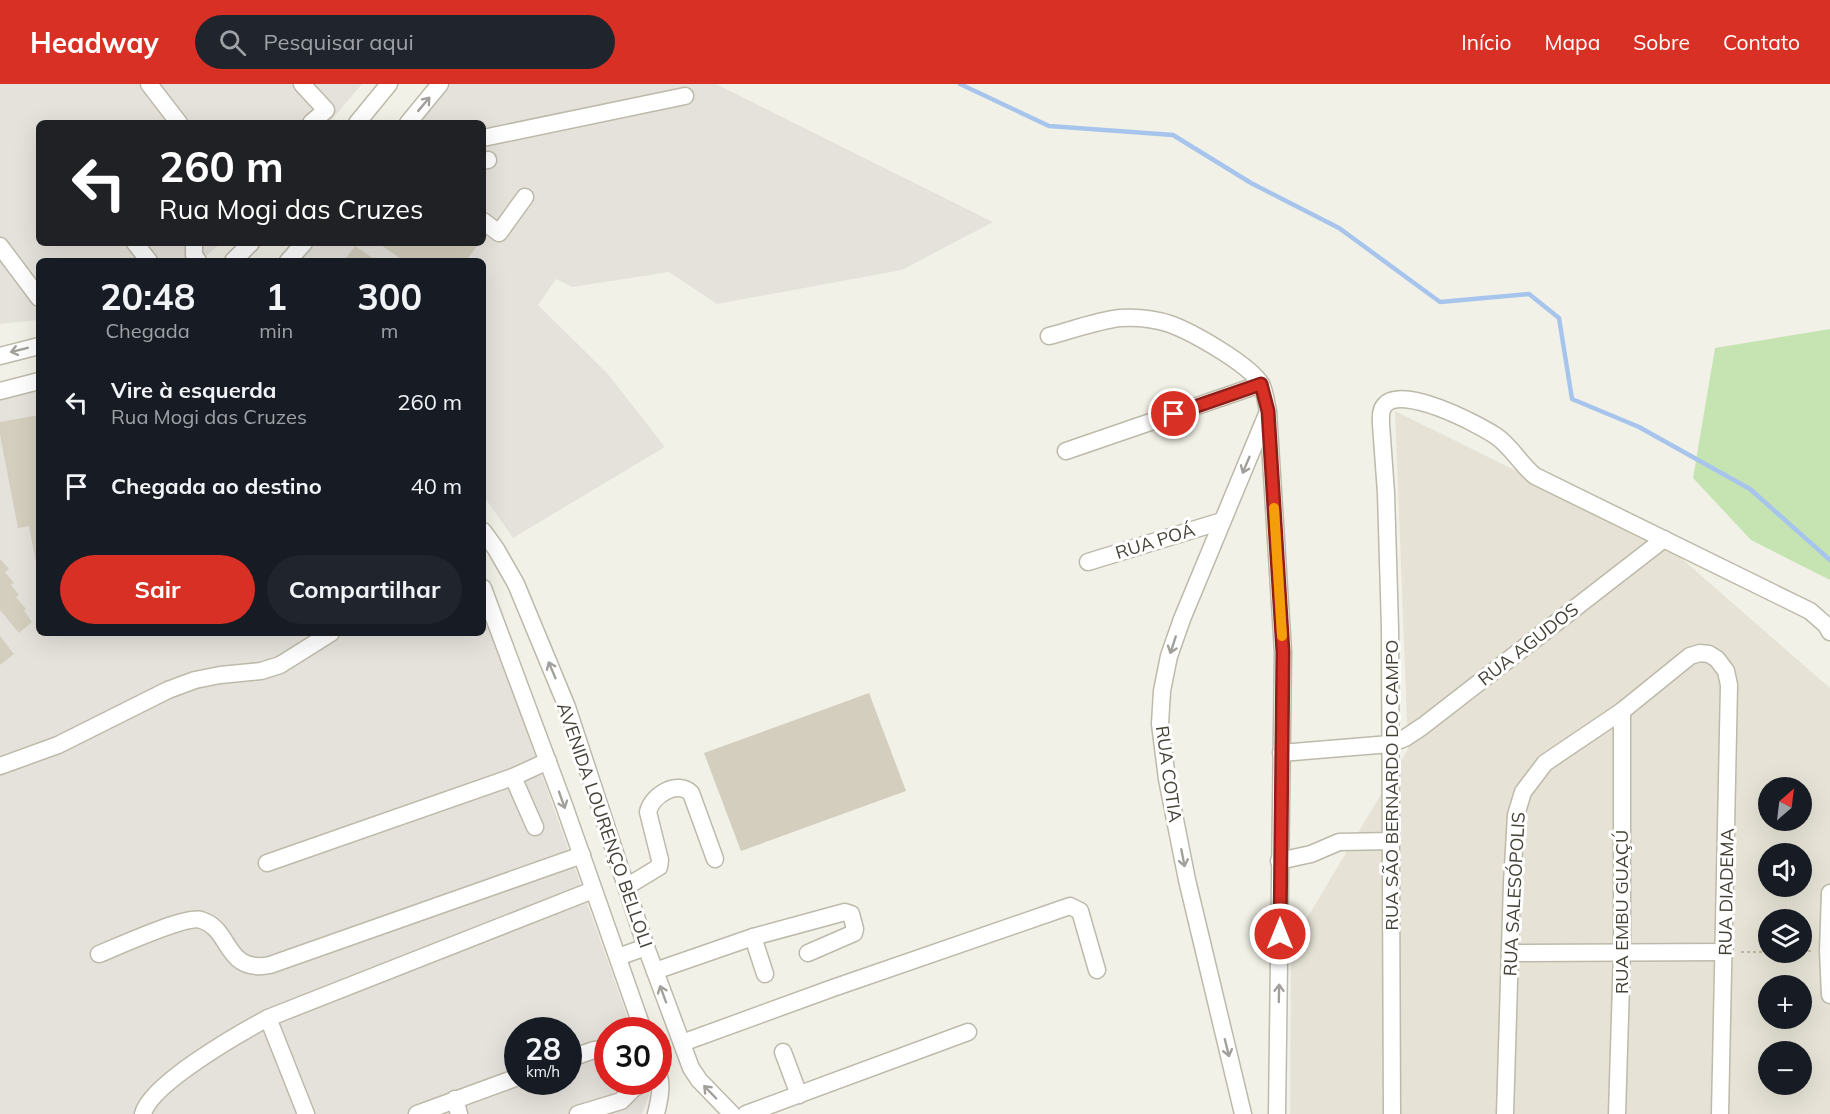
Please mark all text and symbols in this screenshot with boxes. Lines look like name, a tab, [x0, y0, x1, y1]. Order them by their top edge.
search box	[195, 15, 615, 69]
text: Headway	[30, 25, 159, 60]
icon: search	[216, 26, 249, 59]
text: Pesquisar aqui	[264, 28, 414, 56]
text: Início	[1461, 29, 1511, 55]
text: Mapa	[1544, 29, 1600, 55]
text: Sobre	[1633, 29, 1690, 55]
text: Contato	[1723, 29, 1800, 55]
one-way arrow	[417, 97, 431, 112]
text: 260 m	[159, 140, 284, 193]
icon: left	[60, 144, 138, 222]
text: Rua Mogi das Cruzes	[159, 192, 423, 226]
text: 20:48	[100, 274, 195, 319]
text: 1	[265, 274, 287, 319]
text: 300	[357, 274, 422, 319]
text: Chegada	[105, 318, 190, 343]
text: min	[259, 318, 293, 343]
text: m	[381, 318, 398, 343]
one-way arrow	[10, 345, 29, 357]
text: Vire à esquerda	[111, 376, 276, 404]
icon: left	[60, 386, 93, 419]
text: 260 m	[397, 388, 462, 416]
pin	[1148, 388, 1199, 439]
icon: arrive	[1157, 397, 1190, 430]
text: Rua Mogi das Cruzes	[111, 404, 307, 429]
one-way arrow	[1240, 455, 1251, 473]
icon: arrive	[60, 470, 93, 503]
text: Chegada ao destino	[111, 472, 322, 500]
text: 40 m	[411, 472, 462, 500]
street label: RUA POÁ	[1112, 518, 1198, 564]
button: Sair	[60, 555, 255, 624]
button: Compartilhar	[267, 555, 462, 624]
street label: RUA AGUDOS	[1473, 598, 1583, 690]
one-way arrow	[1167, 635, 1178, 654]
street label: RUA SÃO BERNARDO DO CAMPO	[1380, 640, 1403, 930]
one-way arrow	[546, 662, 557, 680]
street label: AVENIDA LOURENÇO BELLOLI	[552, 699, 658, 951]
street label: RUA COTIA	[1151, 724, 1187, 824]
north arrow	[1758, 777, 1812, 831]
map controls	[1758, 777, 1812, 1095]
one-way arrow	[558, 790, 569, 809]
street label: RUA SALESÓPOLIS	[1498, 811, 1530, 977]
street label: RUA DIADEMA	[1713, 828, 1739, 956]
street label: RUA EMBU GUAÇÚ	[1610, 830, 1633, 994]
button: sound	[1758, 843, 1812, 897]
one-way arrow	[1178, 848, 1189, 867]
position arrow	[1248, 902, 1312, 966]
button: layers	[1758, 909, 1812, 963]
button: +	[1758, 975, 1812, 1029]
one-way arrow	[1273, 983, 1285, 1003]
one-way arrow	[657, 985, 668, 1003]
speed limit sign: 30	[594, 1017, 672, 1095]
text: 28	[525, 1030, 561, 1068]
one-way arrow	[1221, 1038, 1233, 1057]
button: −	[1758, 1041, 1812, 1095]
text: km/h	[526, 1062, 560, 1081]
one-way arrow	[703, 1084, 718, 1099]

